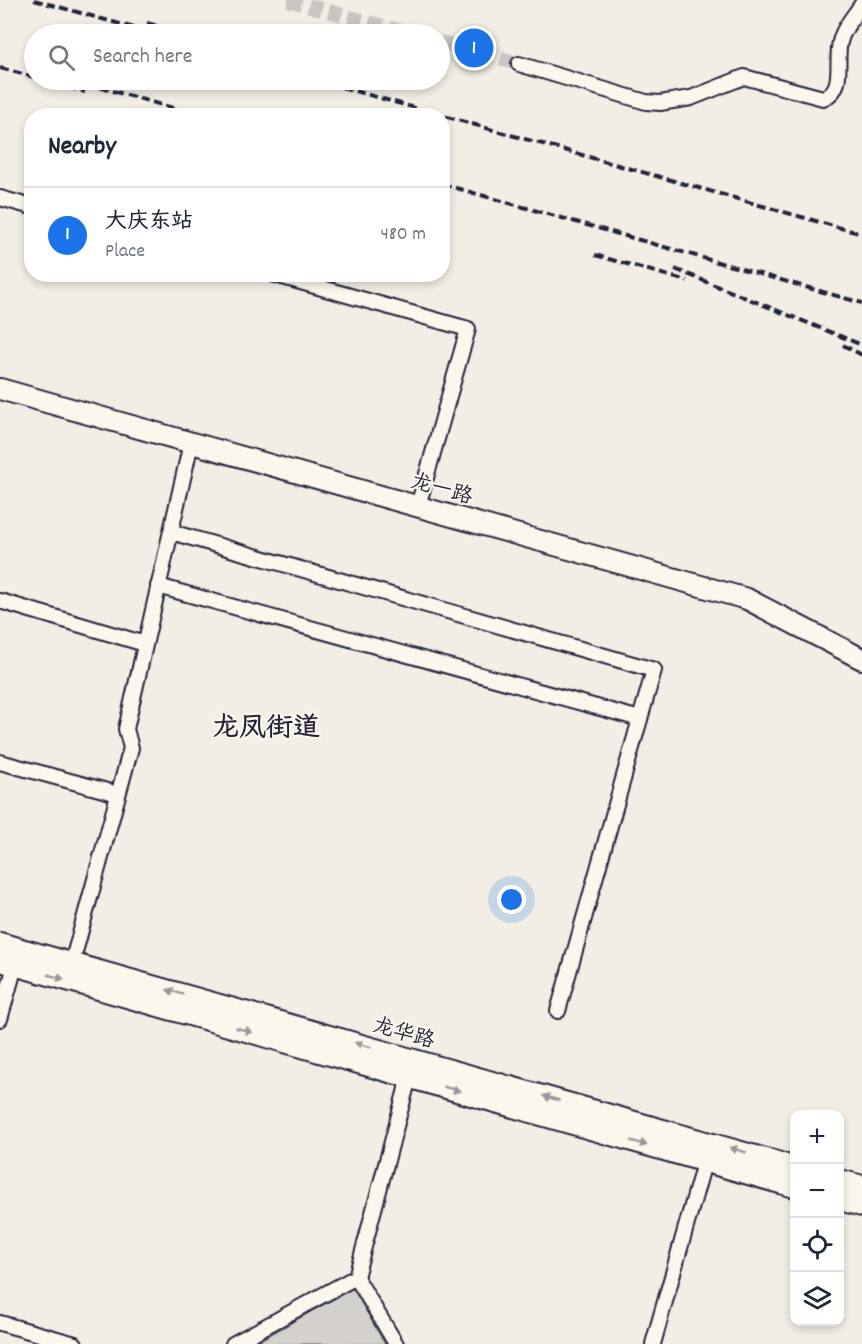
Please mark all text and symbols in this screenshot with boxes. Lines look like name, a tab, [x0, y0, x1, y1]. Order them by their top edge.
search box	[24, 24, 450, 90]
pin: 1	[454, 26, 494, 70]
icon: search	[45, 41, 78, 74]
text: Search here	[93, 42, 192, 73]
text: Nearby	[48, 129, 116, 166]
text: 大庆东站	[105, 207, 193, 238]
text: 1	[65, 221, 70, 249]
text: 480 m	[380, 221, 426, 249]
text: Place	[105, 238, 145, 266]
street label: 龙一路	[407, 468, 476, 514]
district label: 龙凤街道	[212, 710, 320, 749]
your location	[497, 885, 526, 914]
one-way arrow	[47, 973, 65, 982]
one-way arrow	[166, 987, 184, 996]
street label: 龙华路	[369, 1012, 438, 1058]
one-way arrow	[235, 1026, 253, 1035]
one-way arrow	[354, 1040, 372, 1049]
one-way arrow	[443, 1085, 461, 1094]
one-way arrow	[541, 1092, 560, 1102]
map controls	[790, 1110, 844, 1326]
button: +	[790, 1110, 844, 1164]
one-way arrow	[630, 1139, 648, 1148]
one-way arrow	[729, 1145, 747, 1154]
button: −	[790, 1164, 844, 1218]
button: locate	[790, 1218, 844, 1272]
button: layers	[790, 1272, 844, 1326]

